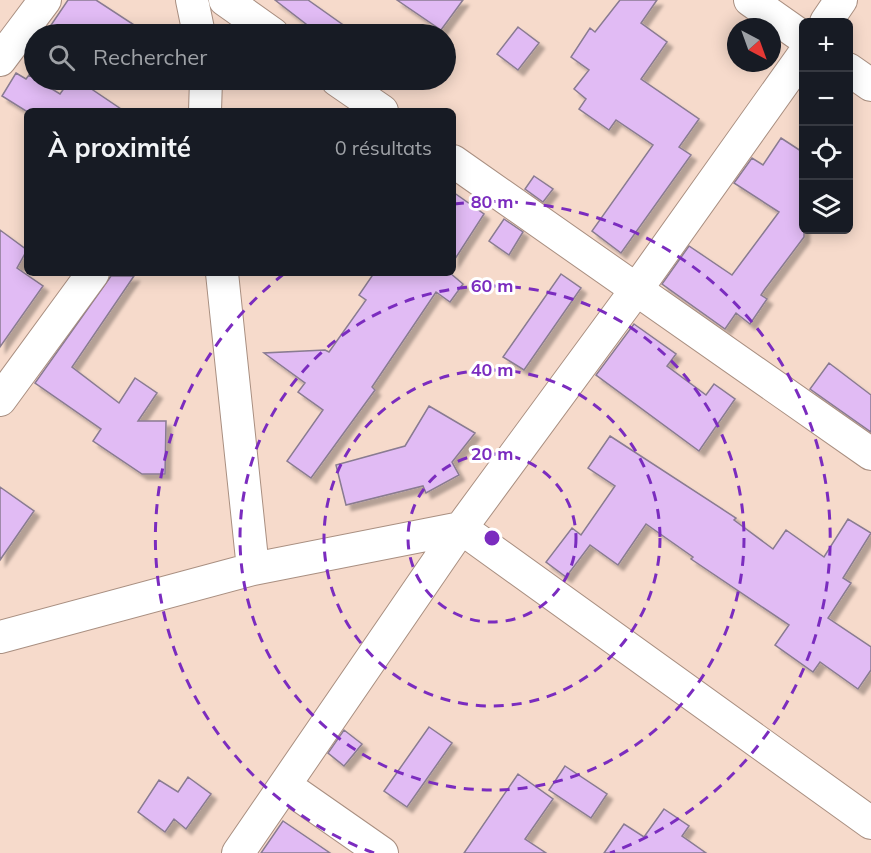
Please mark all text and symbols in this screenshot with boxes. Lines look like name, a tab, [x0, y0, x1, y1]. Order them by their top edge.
north arrow	[727, 18, 781, 72]
map controls	[799, 18, 853, 234]
button: +	[799, 18, 853, 72]
search box	[24, 24, 456, 90]
icon: search	[45, 41, 78, 74]
text: Rechercher	[93, 43, 207, 71]
button: −	[799, 72, 853, 126]
button: locate	[799, 126, 853, 180]
text: À proximité	[48, 131, 191, 164]
text: 0 résultats	[335, 135, 432, 160]
button: layers	[799, 180, 853, 234]
text: 80 m	[471, 190, 513, 213]
text: 60 m	[471, 274, 513, 297]
text: 40 m	[471, 358, 513, 381]
text: 20 m	[471, 442, 513, 465]
centre of rings	[482, 528, 502, 548]

